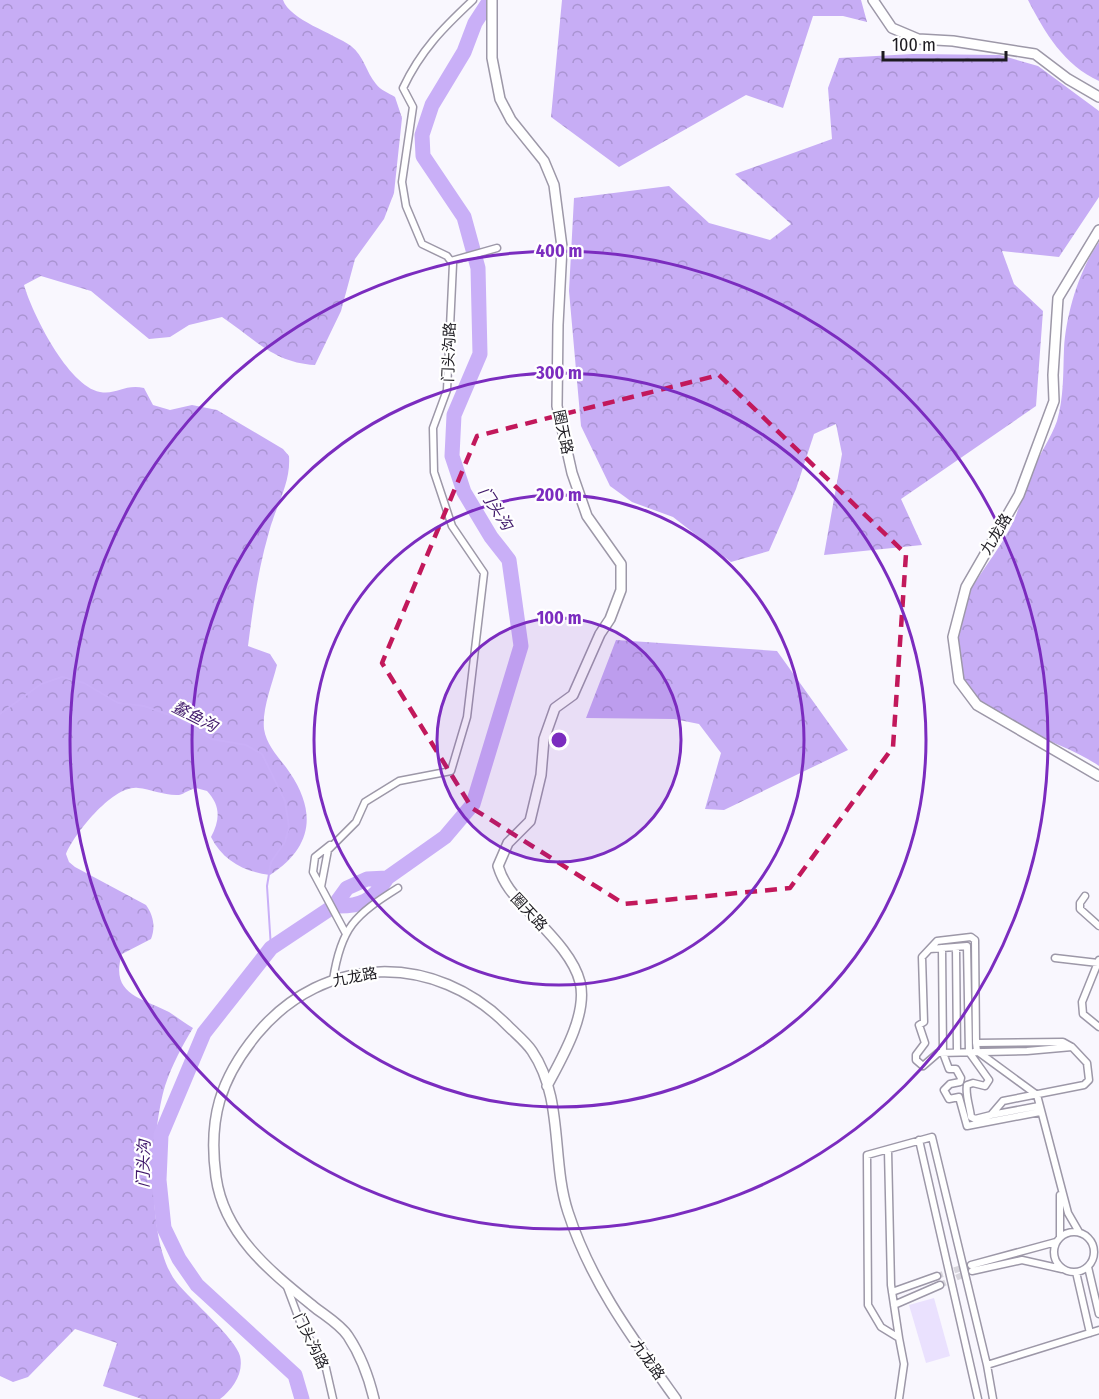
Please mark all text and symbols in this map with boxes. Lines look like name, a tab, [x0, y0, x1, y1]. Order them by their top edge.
scale bar	[883, 24, 1006, 62]
text: 100 m	[892, 34, 936, 56]
text: 400 m	[536, 240, 582, 262]
street label: 门头沟路	[439, 322, 459, 382]
text: 300 m	[535, 362, 582, 384]
street label: 圈天路	[550, 408, 576, 456]
water label: 门头沟	[475, 483, 518, 535]
text: 200 m	[535, 484, 582, 506]
street label: 九龙路	[977, 510, 1015, 558]
text: 100 m	[537, 607, 581, 629]
water label: 鳌鱼沟	[169, 697, 222, 737]
centre of rings	[549, 730, 569, 750]
street label: 圈天路	[507, 889, 551, 935]
street label: 九龙路	[331, 964, 379, 990]
water label: 门头沟	[134, 1138, 153, 1188]
street label: 门头沟路	[290, 1310, 332, 1372]
street label: 九龙路	[627, 1337, 669, 1383]

